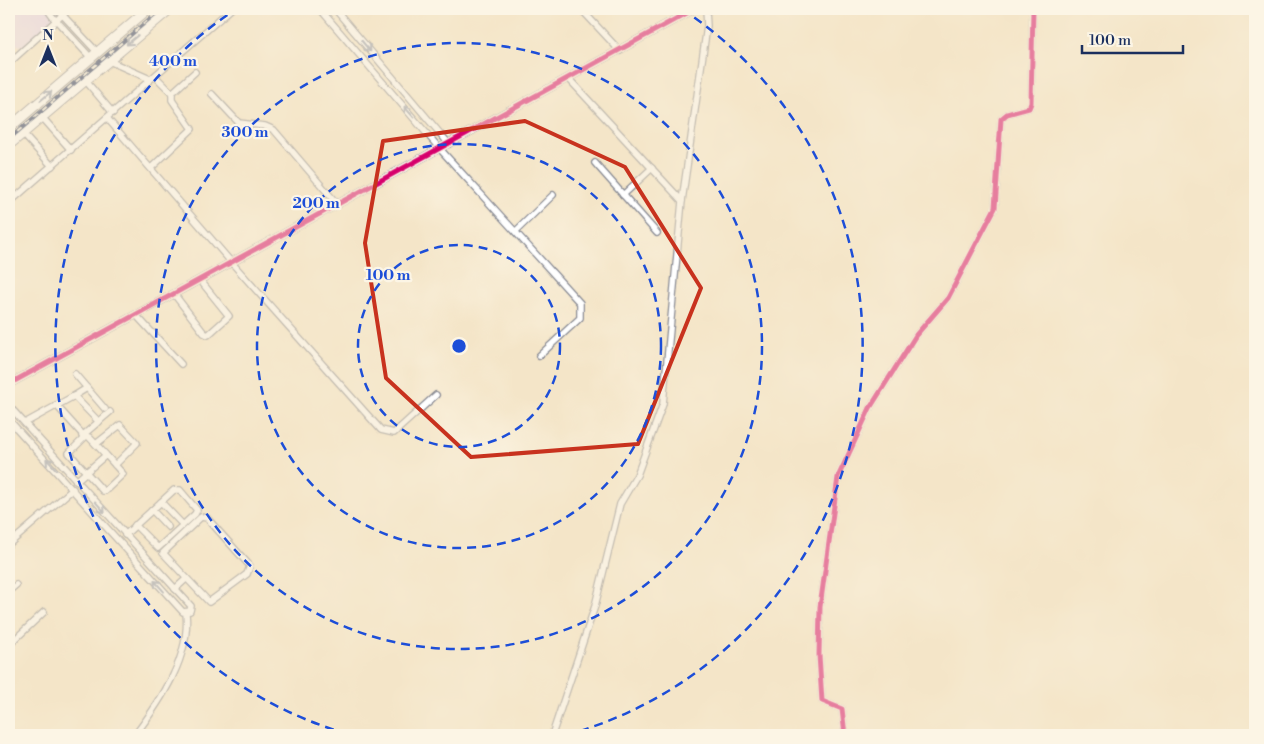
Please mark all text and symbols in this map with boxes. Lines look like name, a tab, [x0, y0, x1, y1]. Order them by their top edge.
north arrow	[22, 22, 72, 72]
scale bar	[1082, 22, 1183, 54]
text: N	[42, 27, 54, 45]
text: 100 m	[1089, 31, 1131, 50]
one-way arrow	[126, 35, 139, 46]
one-way arrow	[361, 39, 372, 52]
text: 400 m	[149, 52, 197, 71]
one-way arrow	[39, 91, 52, 102]
one-way arrow	[403, 105, 414, 118]
text: 300 m	[222, 123, 269, 142]
text: 200 m	[292, 194, 340, 213]
text: 100 m	[366, 266, 411, 285]
centre of rings	[450, 337, 468, 355]
one-way arrow	[45, 458, 57, 471]
one-way arrow	[94, 501, 106, 514]
one-way arrow	[153, 579, 165, 592]

